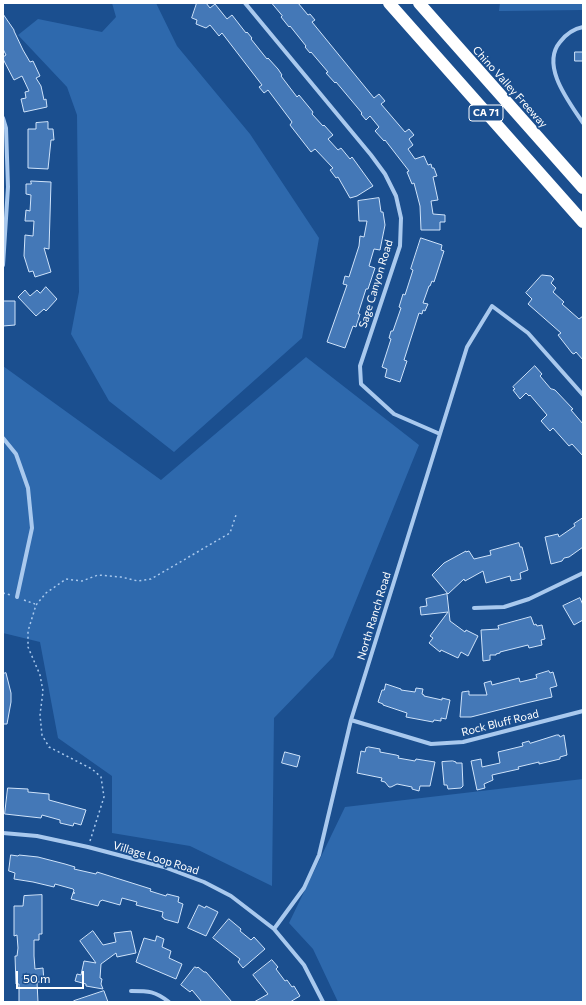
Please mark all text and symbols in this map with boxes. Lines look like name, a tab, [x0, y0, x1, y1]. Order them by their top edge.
street label: Chino Valley Freeway	[470, 43, 550, 131]
road number: CA 71	[469, 105, 503, 121]
street label: Sage Canyon Road	[356, 238, 396, 330]
street label: North Ranch Road	[354, 571, 394, 661]
street label: Rock Bluff Road	[460, 707, 540, 739]
street label: Village Loop Road	[111, 839, 201, 877]
scale bar	[18, 963, 86, 989]
text: 50 m	[23, 971, 51, 985]

